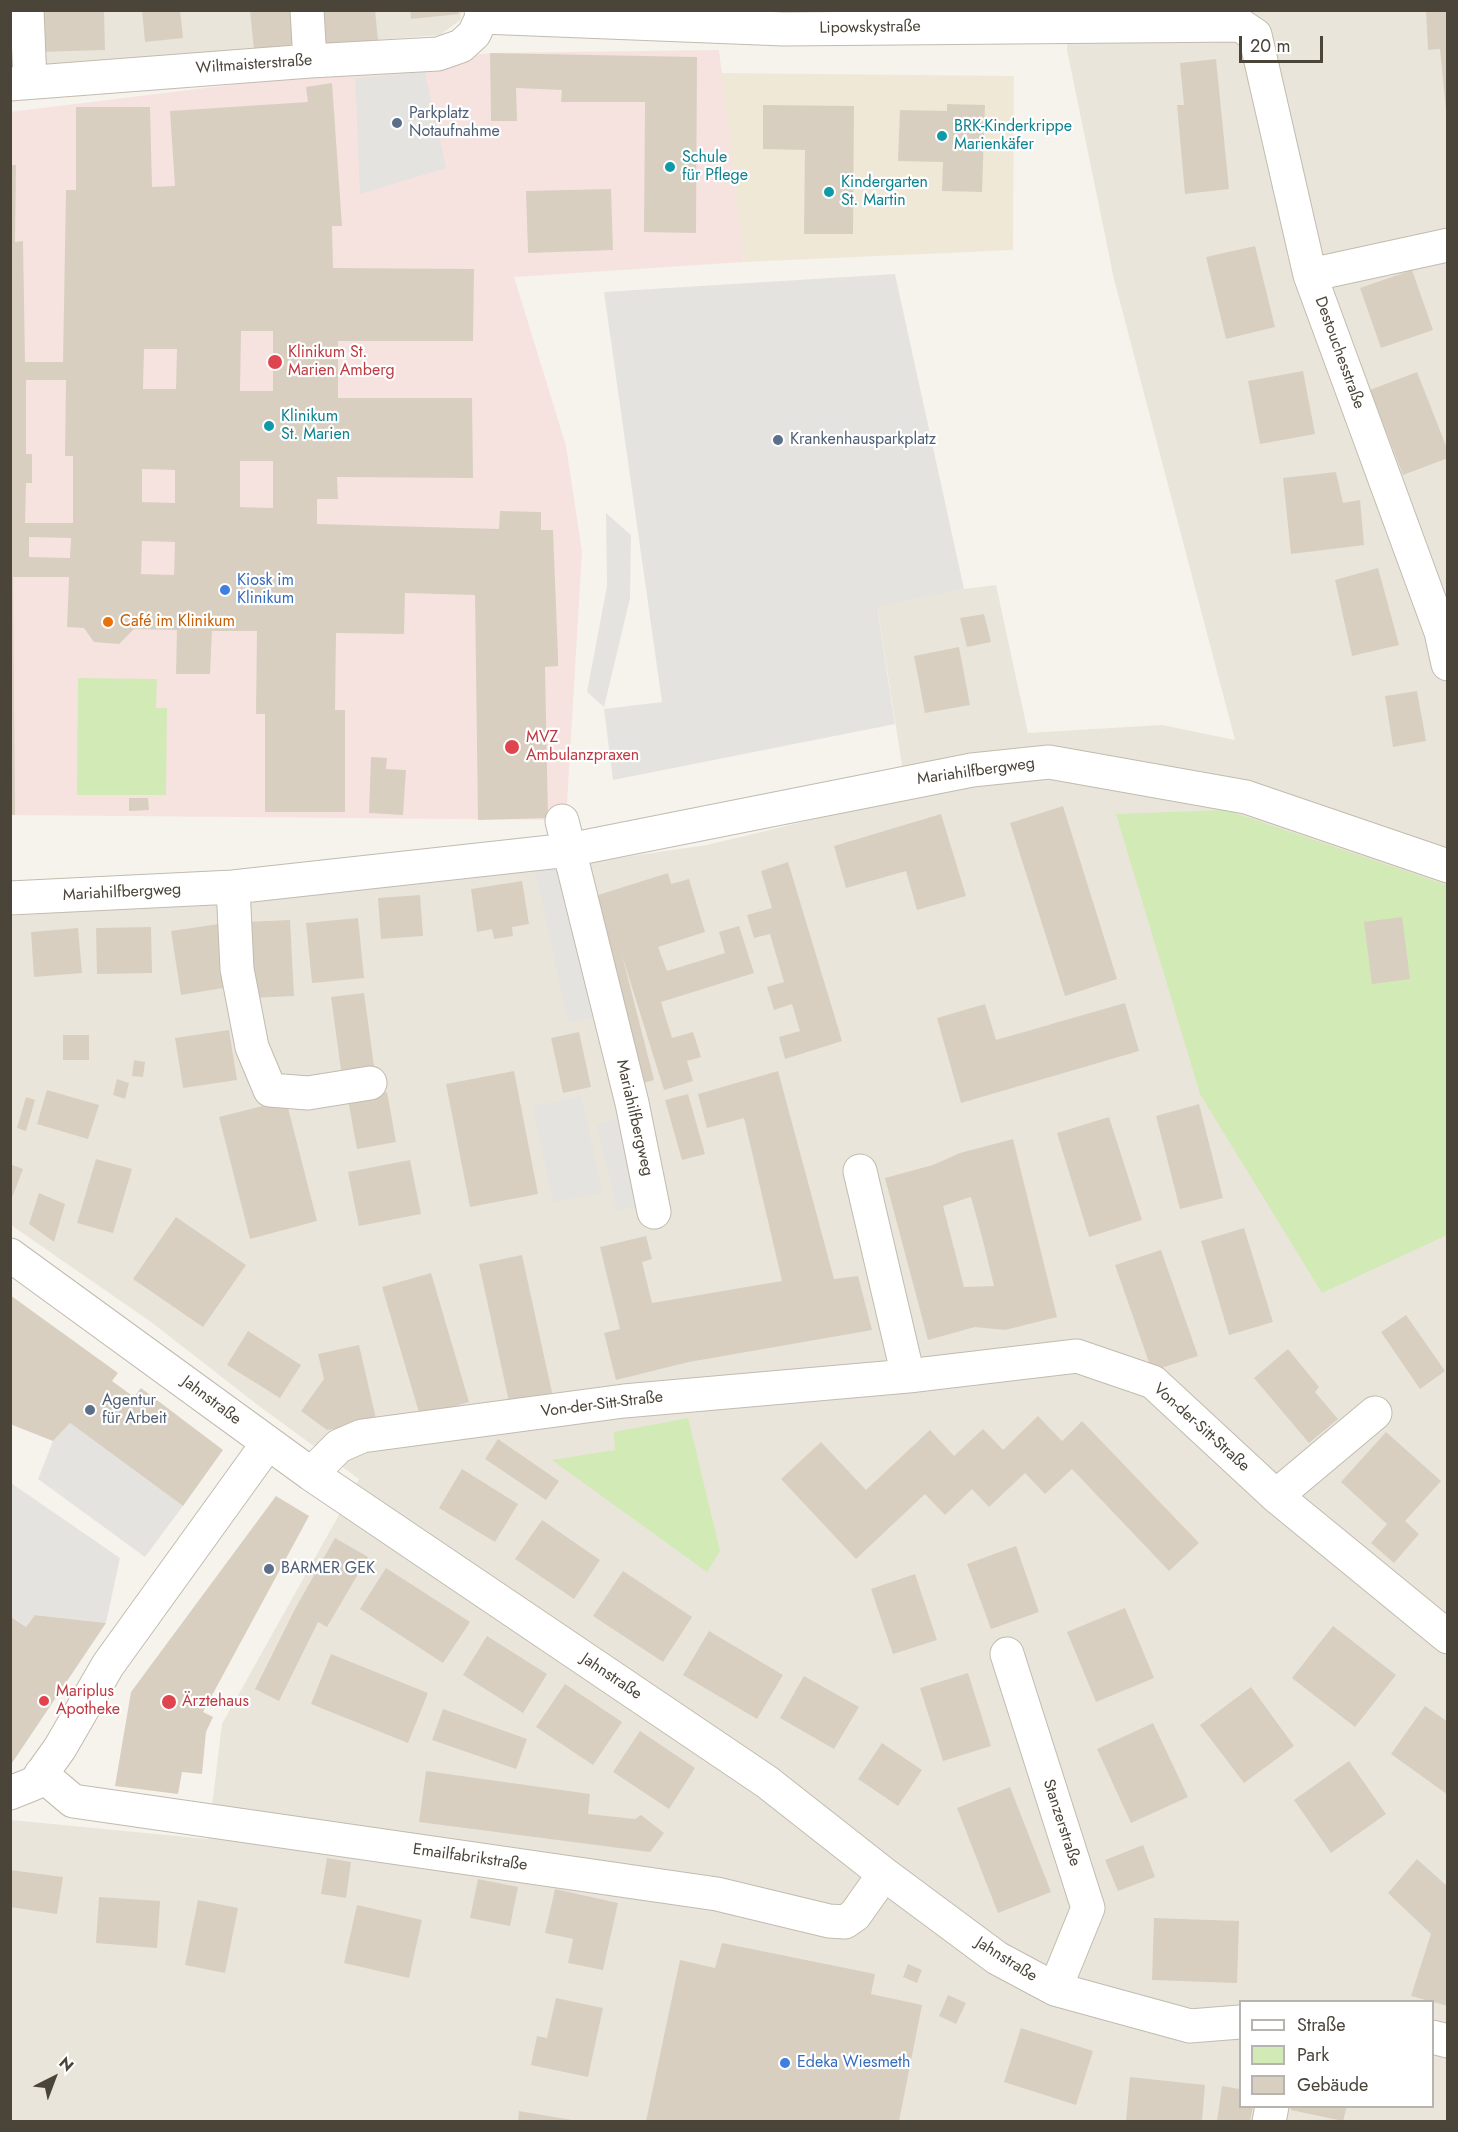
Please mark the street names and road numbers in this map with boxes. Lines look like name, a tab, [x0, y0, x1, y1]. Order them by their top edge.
street label: Lipowskystraße	[819, 18, 921, 38]
street label: Wiltmaisterstraße	[195, 51, 313, 79]
street label: Destouchesstraße	[1310, 294, 1368, 412]
street label: Mariahilfbergweg	[916, 754, 1036, 790]
street label: Mariahilfbergweg	[62, 880, 182, 906]
street label: Mariahilfbergweg	[611, 1058, 657, 1178]
street label: Jahnstraße	[178, 1373, 244, 1429]
street label: Von-der-Sitt-Straße	[1149, 1380, 1253, 1476]
street label: Von-der-Sitt-Straße	[540, 1388, 664, 1422]
street label: Jahnstraße	[577, 1650, 645, 1704]
street label: Stanzerstraße	[1038, 1777, 1084, 1869]
street label: Emailfabrikstraße	[411, 1840, 529, 1876]
street label: Jahnstraße	[972, 1934, 1040, 1986]

